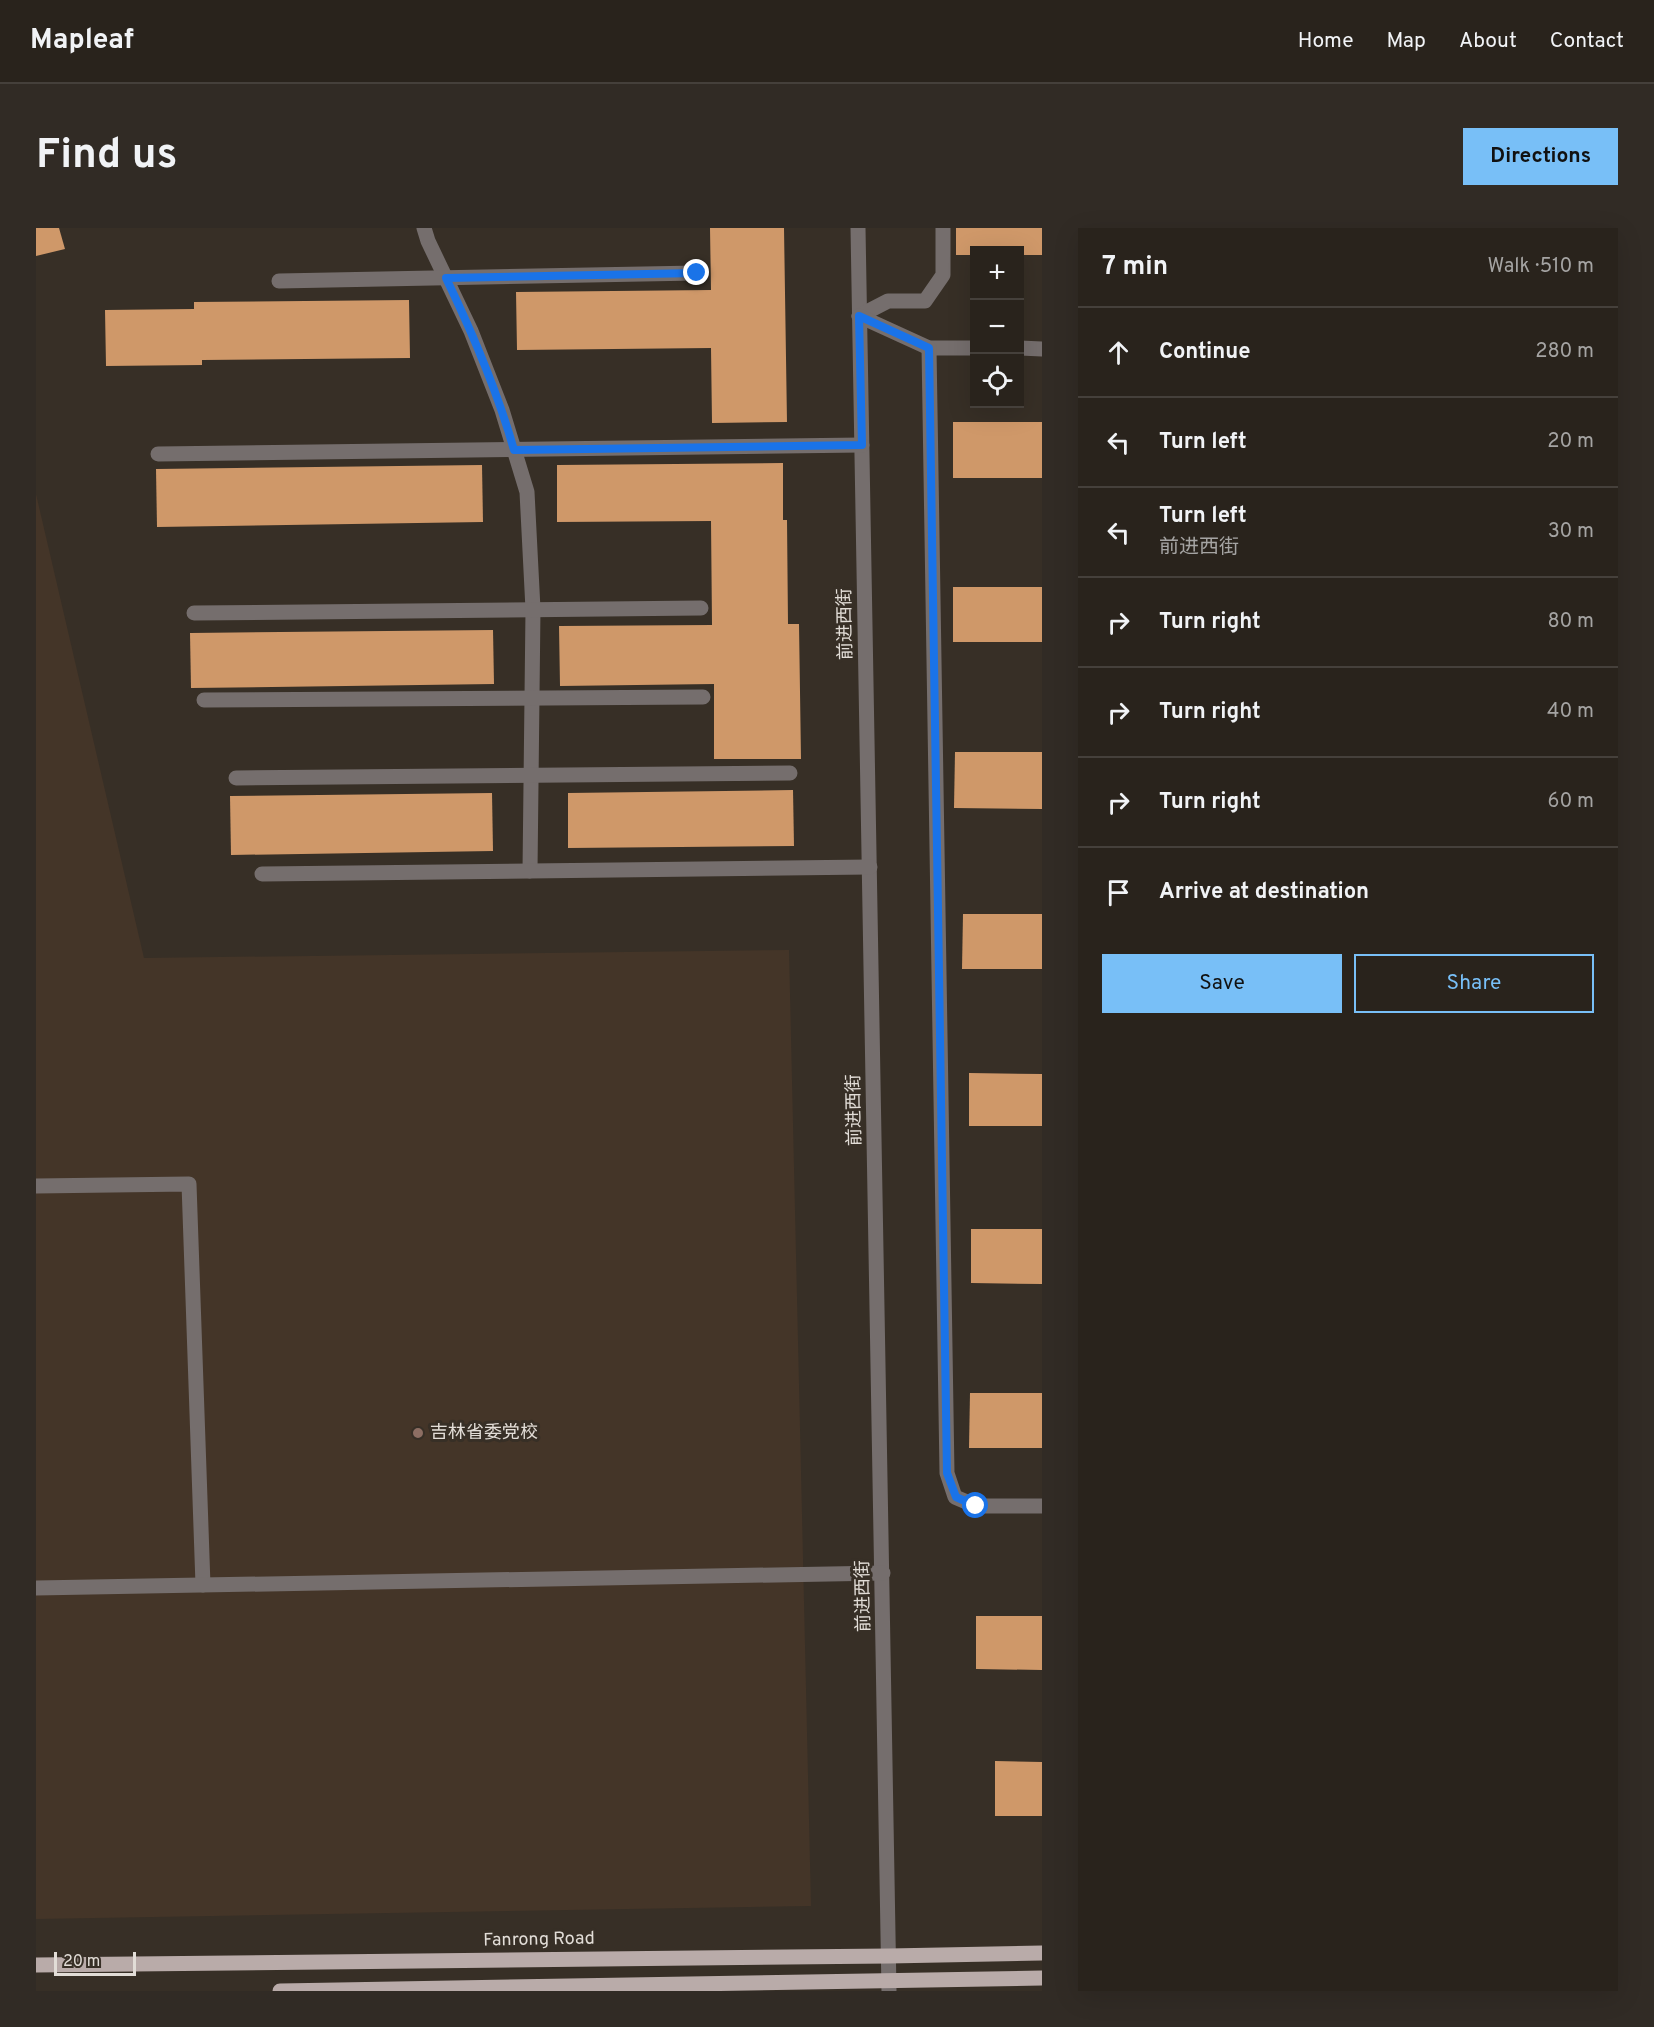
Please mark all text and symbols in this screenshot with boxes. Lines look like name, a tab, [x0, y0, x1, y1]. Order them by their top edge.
text: Mapleaf	[30, 23, 134, 59]
text: Home	[1298, 28, 1354, 55]
text: Map	[1387, 28, 1426, 55]
text: About	[1459, 28, 1517, 55]
text: Contact	[1550, 28, 1624, 55]
button: Directions	[1463, 128, 1618, 185]
text: Find us	[36, 130, 177, 183]
map controls	[970, 246, 1024, 408]
button: +	[970, 246, 1024, 300]
text: 7 min	[1102, 251, 1168, 284]
text: Walk · 510 m	[1488, 254, 1594, 280]
route end	[683, 259, 709, 285]
button: −	[970, 300, 1024, 354]
icon: ahead	[1102, 336, 1135, 369]
text: Continue	[1159, 339, 1250, 366]
text: 280 m	[1535, 339, 1594, 365]
button: locate	[970, 354, 1024, 408]
icon: left	[1102, 426, 1135, 459]
text: Turn left	[1159, 429, 1247, 456]
text: 20 m	[1547, 429, 1594, 455]
text: Turn left	[1159, 503, 1247, 530]
icon: left	[1102, 516, 1135, 549]
text: 30 m	[1548, 519, 1594, 545]
text: 前进西街	[1159, 535, 1239, 561]
street label: 前进西街	[834, 588, 858, 660]
icon: right	[1102, 606, 1135, 639]
text: Turn right	[1159, 609, 1261, 636]
text: 80 m	[1548, 609, 1594, 635]
icon: right	[1102, 696, 1135, 729]
text: Turn right	[1159, 699, 1261, 726]
text: 40 m	[1547, 699, 1594, 725]
icon: right	[1102, 786, 1135, 819]
text: Turn right	[1159, 789, 1261, 816]
text: 60 m	[1548, 789, 1594, 815]
icon: arrive	[1102, 876, 1135, 909]
text: Arrive at destination	[1159, 879, 1369, 906]
button: Save	[1102, 954, 1342, 1013]
button: Share	[1354, 954, 1594, 1013]
street label: 前进西街	[843, 1074, 867, 1146]
place label: 吉林省委党校	[430, 1422, 538, 1445]
marker: 吉林省委党校	[411, 1426, 425, 1440]
route start	[962, 1492, 988, 1518]
street label: 前进西街	[852, 1560, 876, 1632]
street label: Fanrong Road	[483, 1928, 595, 1952]
scale bar	[54, 1949, 136, 1976]
text: 20 m	[63, 1952, 100, 1972]

